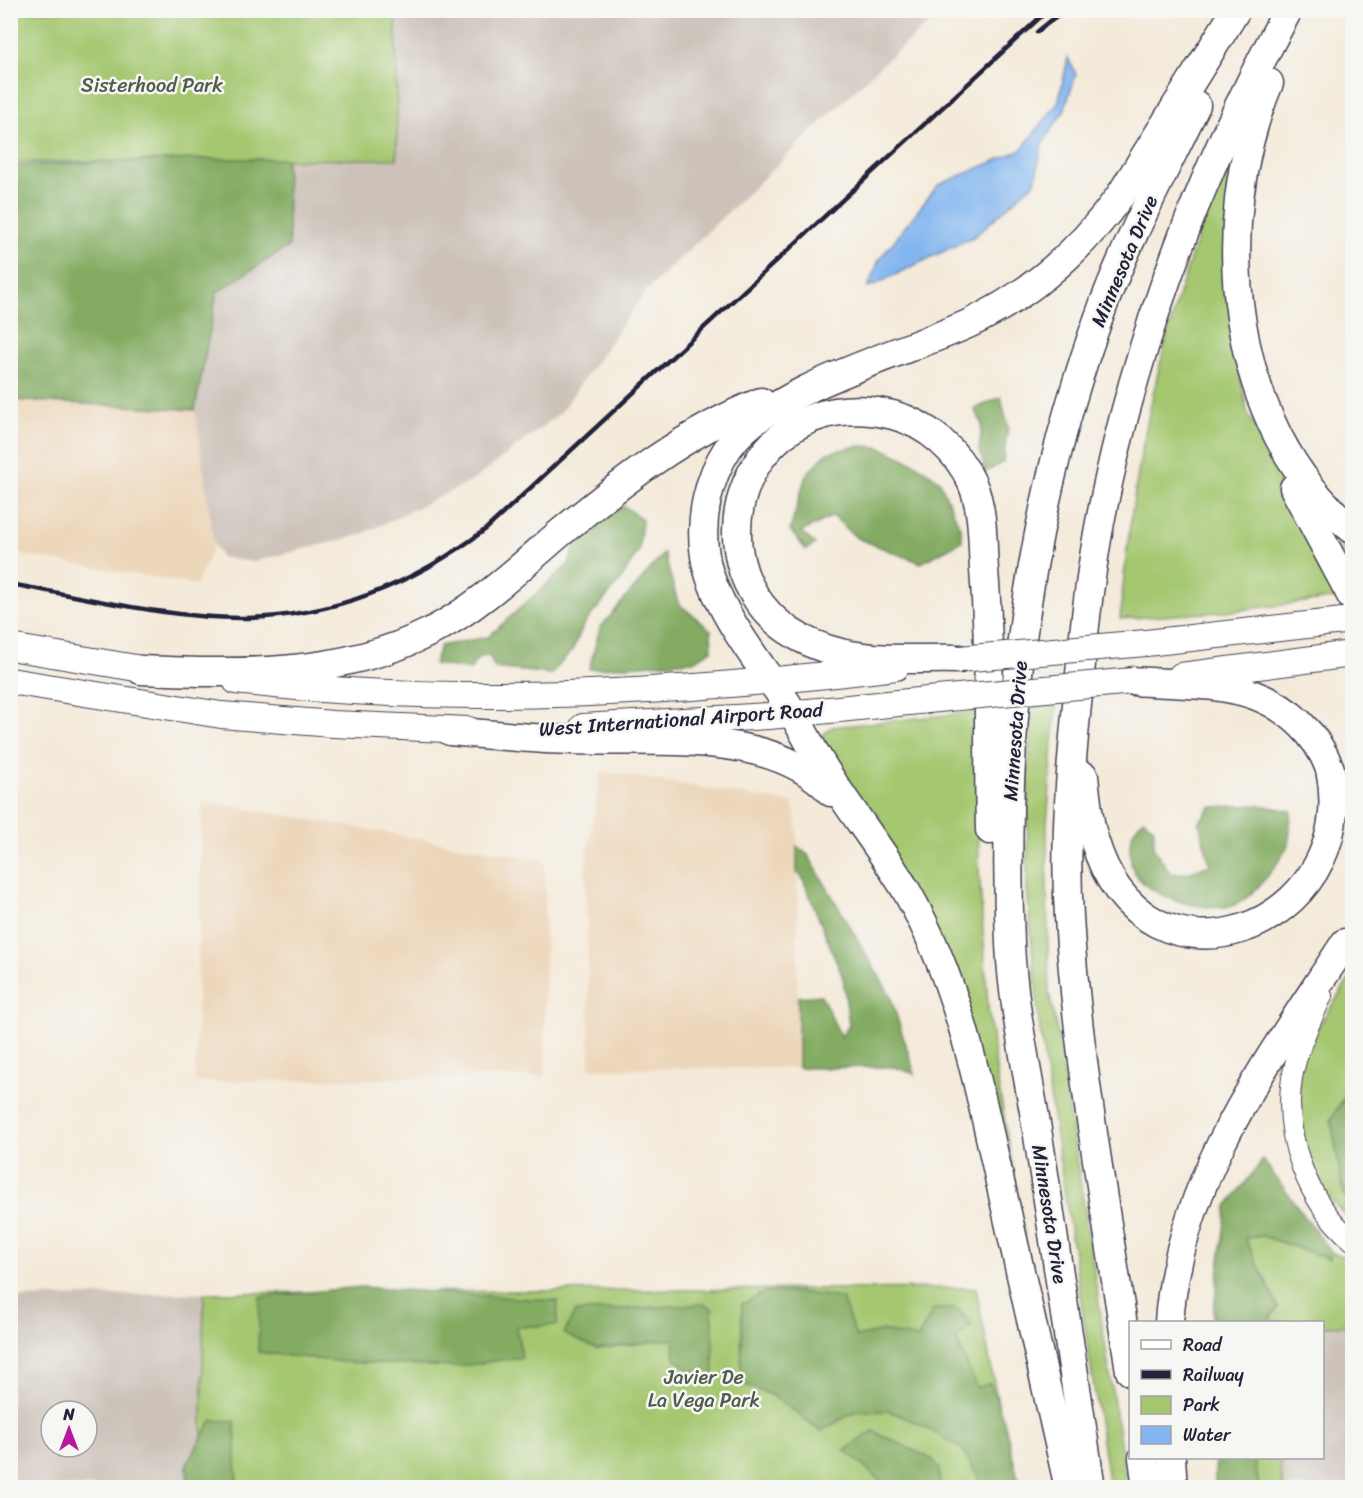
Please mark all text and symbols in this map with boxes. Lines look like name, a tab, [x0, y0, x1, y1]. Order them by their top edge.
park label: Sisterhood Park	[81, 68, 223, 103]
street label: Minnesota Drive	[1081, 189, 1168, 333]
street label: Minnesota Drive	[993, 659, 1038, 802]
street label: West International Airport Road	[538, 692, 826, 747]
street label: Minnesota Drive	[1021, 1142, 1078, 1286]
legend	[1129, 1321, 1324, 1459]
text: Road	[1183, 1329, 1223, 1361]
text: Railway	[1183, 1359, 1245, 1391]
park label: Javier De La Vega Park	[648, 1360, 760, 1418]
text: Park	[1183, 1389, 1220, 1421]
north arrow	[39, 1399, 99, 1459]
text: N	[62, 1400, 75, 1429]
text: Water	[1183, 1419, 1232, 1451]

